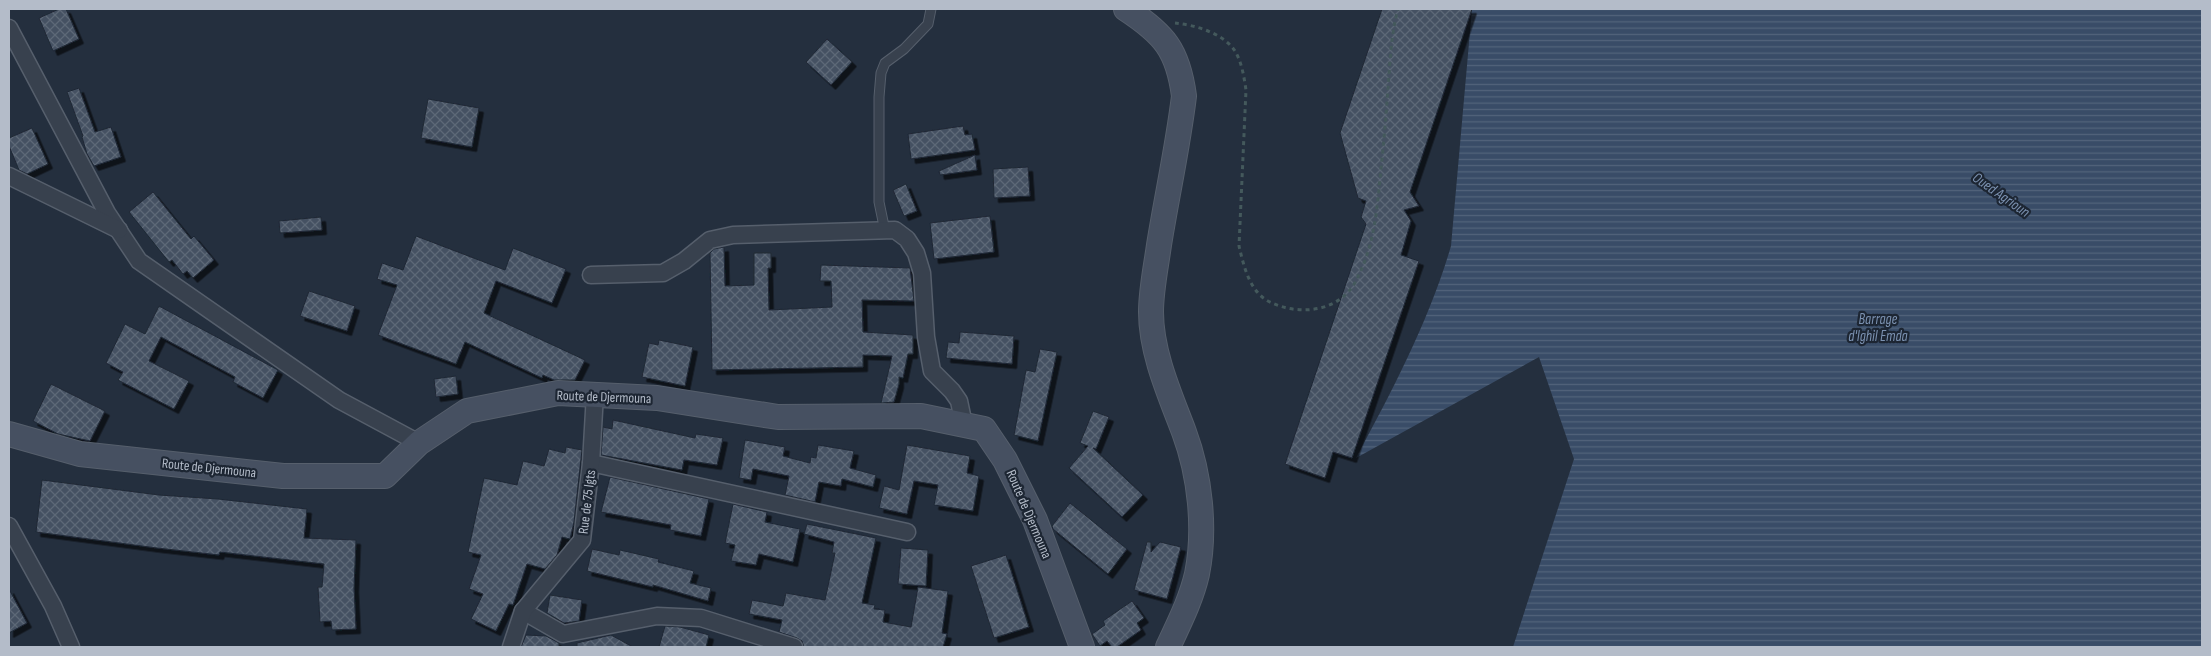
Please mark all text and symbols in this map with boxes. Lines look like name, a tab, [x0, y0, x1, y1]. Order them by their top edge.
water label: Oued Agrioun	[1969, 168, 2033, 222]
water label: Barrage d'Ighil Emda	[1848, 310, 1908, 346]
street label: Route de Djermouna	[556, 387, 652, 407]
street label: Route de Djermouna	[161, 455, 257, 481]
street label: Route de Djermouna	[1003, 467, 1055, 561]
street label: Rue de 75 lgts	[575, 469, 599, 535]

